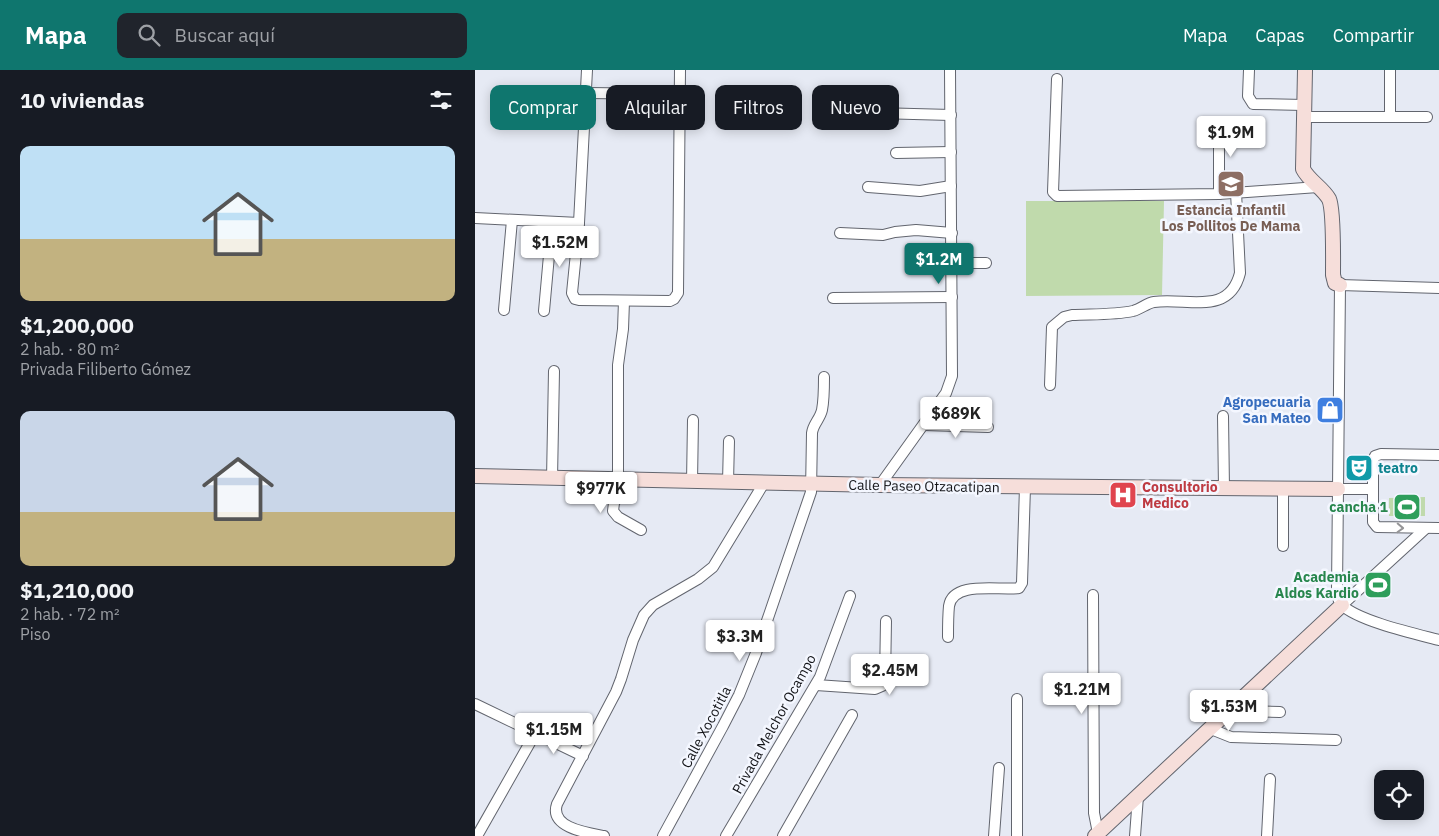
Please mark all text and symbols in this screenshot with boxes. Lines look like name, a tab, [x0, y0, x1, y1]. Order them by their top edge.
search box	[117, 13, 467, 58]
text: Mapa	[25, 19, 87, 51]
icon: search	[135, 21, 163, 49]
text: Buscar aquí	[175, 23, 275, 47]
text: Mapa	[1183, 24, 1227, 47]
text: Capas	[1255, 24, 1305, 47]
text: Compartir	[1333, 24, 1414, 47]
chip: Comprar	[490, 85, 596, 130]
chip: Alquilar	[606, 85, 705, 130]
chip: Filtros	[715, 85, 802, 130]
chip: Nuevo	[812, 85, 899, 130]
text: 10 viviendas	[20, 86, 144, 114]
icon: filters	[427, 86, 455, 114]
pin: $1.9M	[1196, 116, 1266, 158]
text: $1.9M	[1208, 122, 1254, 142]
school or university icon: Estancia Infantil Los Pollitos De Mama	[1216, 169, 1246, 199]
icon: home	[193, 179, 283, 269]
place label: Estancia Infantil Los Pollitos De Mama	[1161, 201, 1301, 235]
pin: $1.52M	[519, 226, 601, 268]
text: $1.52M	[532, 232, 588, 252]
pin: $1.2M	[904, 242, 974, 285]
text: $1.2M	[916, 249, 962, 269]
text: $1,200,000	[20, 311, 134, 339]
text: 2 hab. · 80 m²	[20, 339, 120, 359]
text: Privada Filiberto Gómez	[20, 359, 191, 379]
place label: Agropecuaria San Mateo	[1223, 393, 1311, 427]
shop icon: Agropecuaria San Mateo	[1315, 395, 1345, 425]
pin: $689K	[921, 396, 991, 439]
text: $689K	[931, 403, 981, 423]
icon: home	[193, 444, 283, 534]
theatre icon: teatro	[1344, 453, 1374, 483]
place label: teatro	[1378, 459, 1418, 477]
pin: $977K	[566, 472, 636, 514]
street label: Calle Paseo Otzacatipan	[848, 476, 1000, 496]
text: $977K	[576, 478, 626, 498]
place label: Consultorio Medico	[1142, 478, 1218, 512]
hospital icon: Consultorio Medico	[1108, 480, 1138, 510]
sports icon: cancha 1	[1392, 492, 1422, 522]
place label: cancha 1	[1329, 498, 1389, 516]
one-way arrow	[1396, 523, 1404, 533]
place label: Academia Aldos Kardio	[1275, 568, 1359, 602]
sports icon: Academia Aldos Kardio	[1363, 570, 1393, 600]
text: $1,210,000	[20, 576, 134, 604]
text: 2 hab. · 72 m²	[20, 604, 120, 624]
pin: $3.3M	[705, 620, 775, 662]
text: Piso	[20, 624, 50, 644]
text: $3.3M	[717, 626, 763, 646]
street label: Privada Melchor Ocampo	[728, 651, 820, 797]
pin: $2.45M	[849, 654, 931, 696]
text: $2.45M	[862, 660, 918, 680]
pin: $1.21M	[1041, 672, 1123, 715]
text: $1.21M	[1054, 679, 1110, 699]
street label: Calle Xocotitla	[677, 682, 735, 771]
pin: $1.53M	[1188, 690, 1270, 732]
text: $1.53M	[1201, 696, 1257, 716]
pin: $1.15M	[513, 712, 595, 755]
text: $1.15M	[526, 719, 582, 739]
map controls	[1374, 770, 1424, 820]
button: locate	[1374, 770, 1424, 820]

